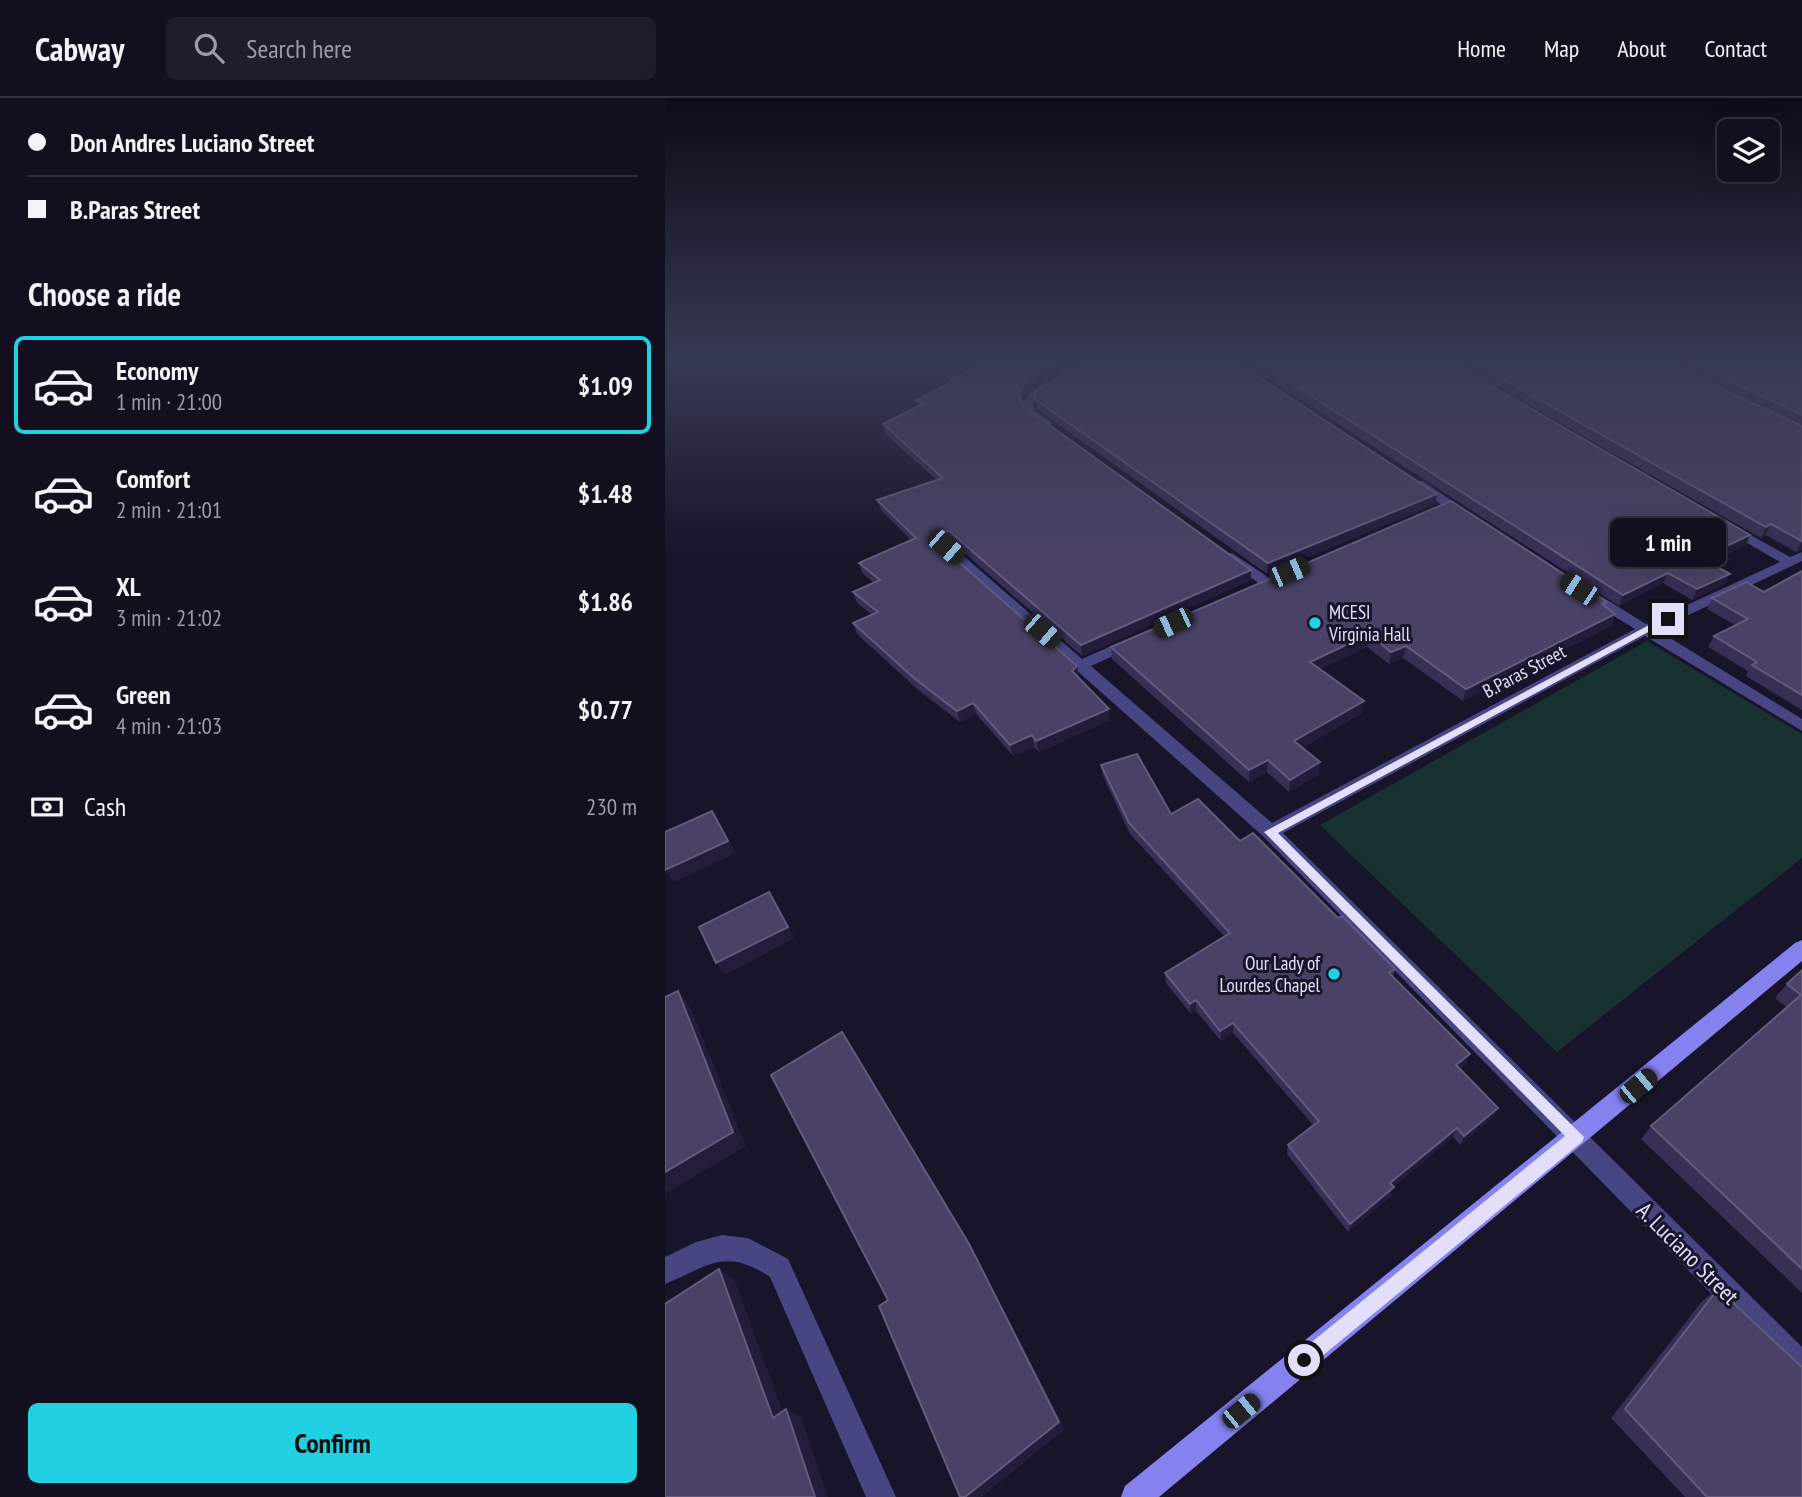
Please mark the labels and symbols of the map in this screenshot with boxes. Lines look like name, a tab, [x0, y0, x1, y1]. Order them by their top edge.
callout: 1 min	[1610, 518, 1726, 566]
car	[924, 525, 969, 569]
car	[1266, 554, 1313, 590]
car	[1556, 569, 1603, 609]
place label: MCESI Virginia Hall	[1328, 600, 1411, 646]
route end	[1652, 603, 1684, 635]
car	[1150, 605, 1197, 641]
car	[1020, 609, 1065, 653]
marker: MCESI Virginia Hall	[1307, 615, 1323, 631]
street label: B.Paras Street	[1478, 639, 1570, 703]
place label: Our Lady of Lourdes Chapel	[1220, 951, 1321, 997]
marker: Our Lady of Lourdes Chapel	[1326, 966, 1342, 982]
car	[1616, 1064, 1661, 1108]
street label: A. Luciano Street	[1631, 1196, 1746, 1311]
route start	[1288, 1344, 1320, 1376]
car	[1219, 1390, 1264, 1432]

